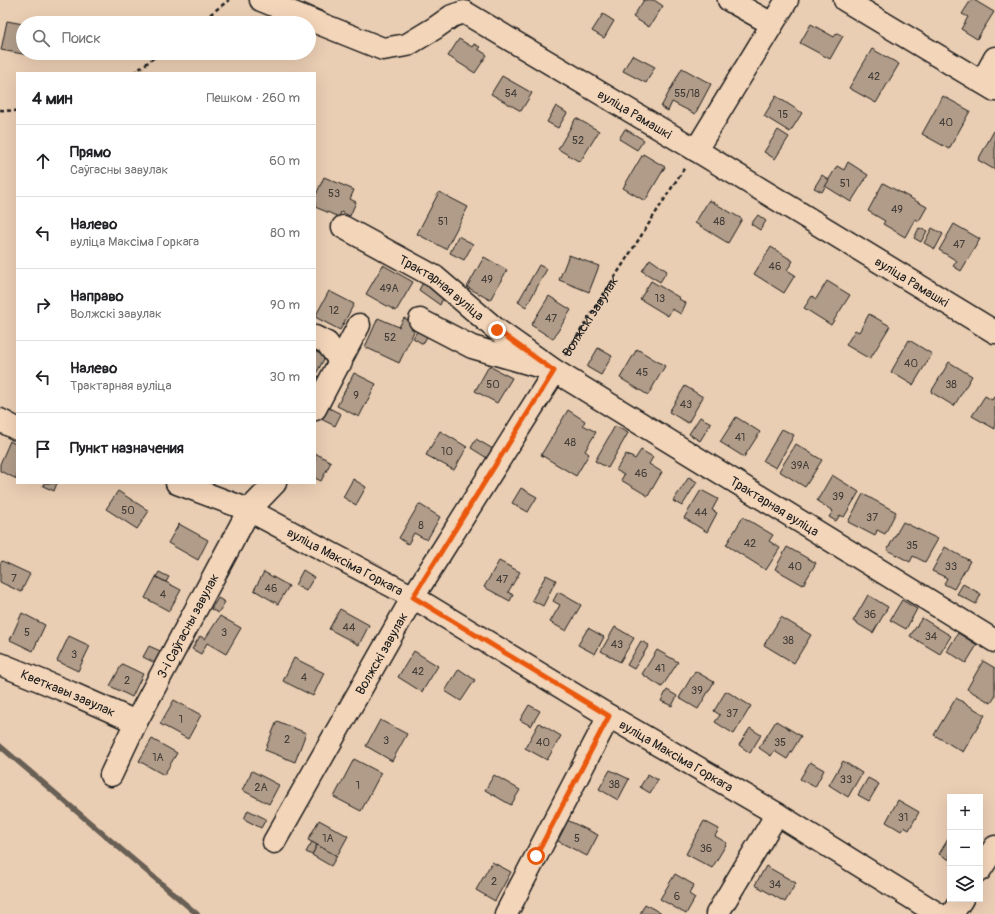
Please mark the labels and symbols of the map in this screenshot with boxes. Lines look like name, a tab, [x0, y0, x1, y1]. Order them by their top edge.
house number: 42	[868, 70, 880, 83]
street label: вуліца Рамашкі	[594, 86, 675, 143]
house number: 54	[505, 87, 518, 100]
house number: 55/18	[674, 87, 700, 100]
house number: 15	[778, 108, 788, 121]
house number: 40	[939, 116, 953, 129]
house number: 52	[572, 134, 584, 147]
house number: 51	[840, 177, 850, 190]
house number: 53	[328, 187, 340, 200]
house number: 49	[891, 203, 903, 216]
house number: 51	[438, 215, 448, 228]
house number: 48	[713, 215, 725, 228]
house number: 47	[953, 238, 965, 251]
street label: Трактарная вуліца	[396, 252, 487, 324]
street label: вуліца Рамашкі	[872, 254, 951, 311]
house number: 46	[769, 260, 781, 273]
house number: 49	[481, 273, 493, 286]
street label: Волжскі завулак	[559, 273, 622, 360]
house number: 49А	[379, 282, 399, 295]
house number: 13	[655, 292, 665, 305]
house number: 12	[329, 304, 339, 317]
house number: 47	[545, 312, 557, 325]
route end	[488, 321, 506, 339]
house number: 52	[384, 331, 396, 344]
house number: 40	[904, 357, 918, 370]
house number: 45	[636, 366, 648, 379]
house number: 50	[486, 378, 500, 391]
house number: 38	[945, 378, 957, 391]
house number: 9	[353, 389, 359, 402]
house number: 43	[680, 398, 692, 411]
house number: 41	[735, 431, 745, 444]
house number: 48	[564, 436, 576, 449]
house number: 10	[441, 445, 453, 458]
house number: 39А	[791, 459, 809, 472]
house number: 46	[635, 467, 647, 480]
street label: Трактарная вуліца	[727, 473, 822, 540]
house number: 39	[832, 490, 844, 503]
house number: 50	[121, 504, 135, 517]
house number: 44	[695, 506, 708, 519]
house number: 37	[866, 511, 878, 524]
house number: 8	[418, 519, 424, 532]
street label: вуліца Максіма Горкага	[284, 525, 406, 599]
house number: 42	[744, 537, 756, 550]
house number: 35	[906, 539, 918, 552]
house number: 40	[788, 560, 802, 573]
house number: 33	[945, 560, 957, 573]
street label: 3-і Саўгасны завулак	[154, 571, 223, 681]
house number: 7	[11, 572, 17, 585]
house number: 47	[496, 573, 508, 586]
house number: 46	[265, 582, 277, 595]
house number: 4	[160, 588, 167, 601]
house number: 36	[864, 608, 876, 621]
street label: Волжскі завулак	[352, 610, 412, 698]
house number: 44	[343, 621, 356, 634]
house number: 5	[24, 626, 30, 639]
house number: 3	[221, 626, 227, 639]
house number: 34	[925, 630, 938, 643]
house number: 38	[782, 634, 794, 647]
house number: 43	[611, 638, 623, 651]
house number: 3	[71, 648, 77, 661]
house number: 41	[655, 662, 665, 675]
house number: 42	[412, 665, 424, 678]
street label: Кветкавы завулак	[18, 666, 118, 721]
house number: 4	[301, 671, 308, 684]
house number: 2	[124, 674, 130, 687]
house number: 39	[691, 684, 703, 697]
house number: 37	[726, 707, 738, 720]
house number: 1	[179, 713, 183, 726]
street label: вуліца Максіма Горкага	[616, 717, 736, 796]
house number: 2	[284, 733, 290, 746]
house number: 3	[383, 734, 389, 747]
house number: 40	[536, 736, 550, 749]
house number: 35	[774, 736, 786, 749]
house number: 1А	[152, 751, 164, 764]
house number: 33	[840, 773, 852, 786]
house number: 38	[608, 778, 620, 791]
house number: 1	[356, 779, 360, 792]
house number: 2А	[254, 781, 268, 794]
house number: 31	[898, 811, 908, 824]
house number: 1А	[322, 832, 334, 845]
house number: 5	[574, 832, 580, 845]
house number: 36	[700, 842, 712, 855]
route start	[527, 847, 545, 865]
house number: 2	[491, 875, 497, 888]
house number: 34	[769, 878, 782, 891]
house number: 6	[674, 890, 680, 903]

